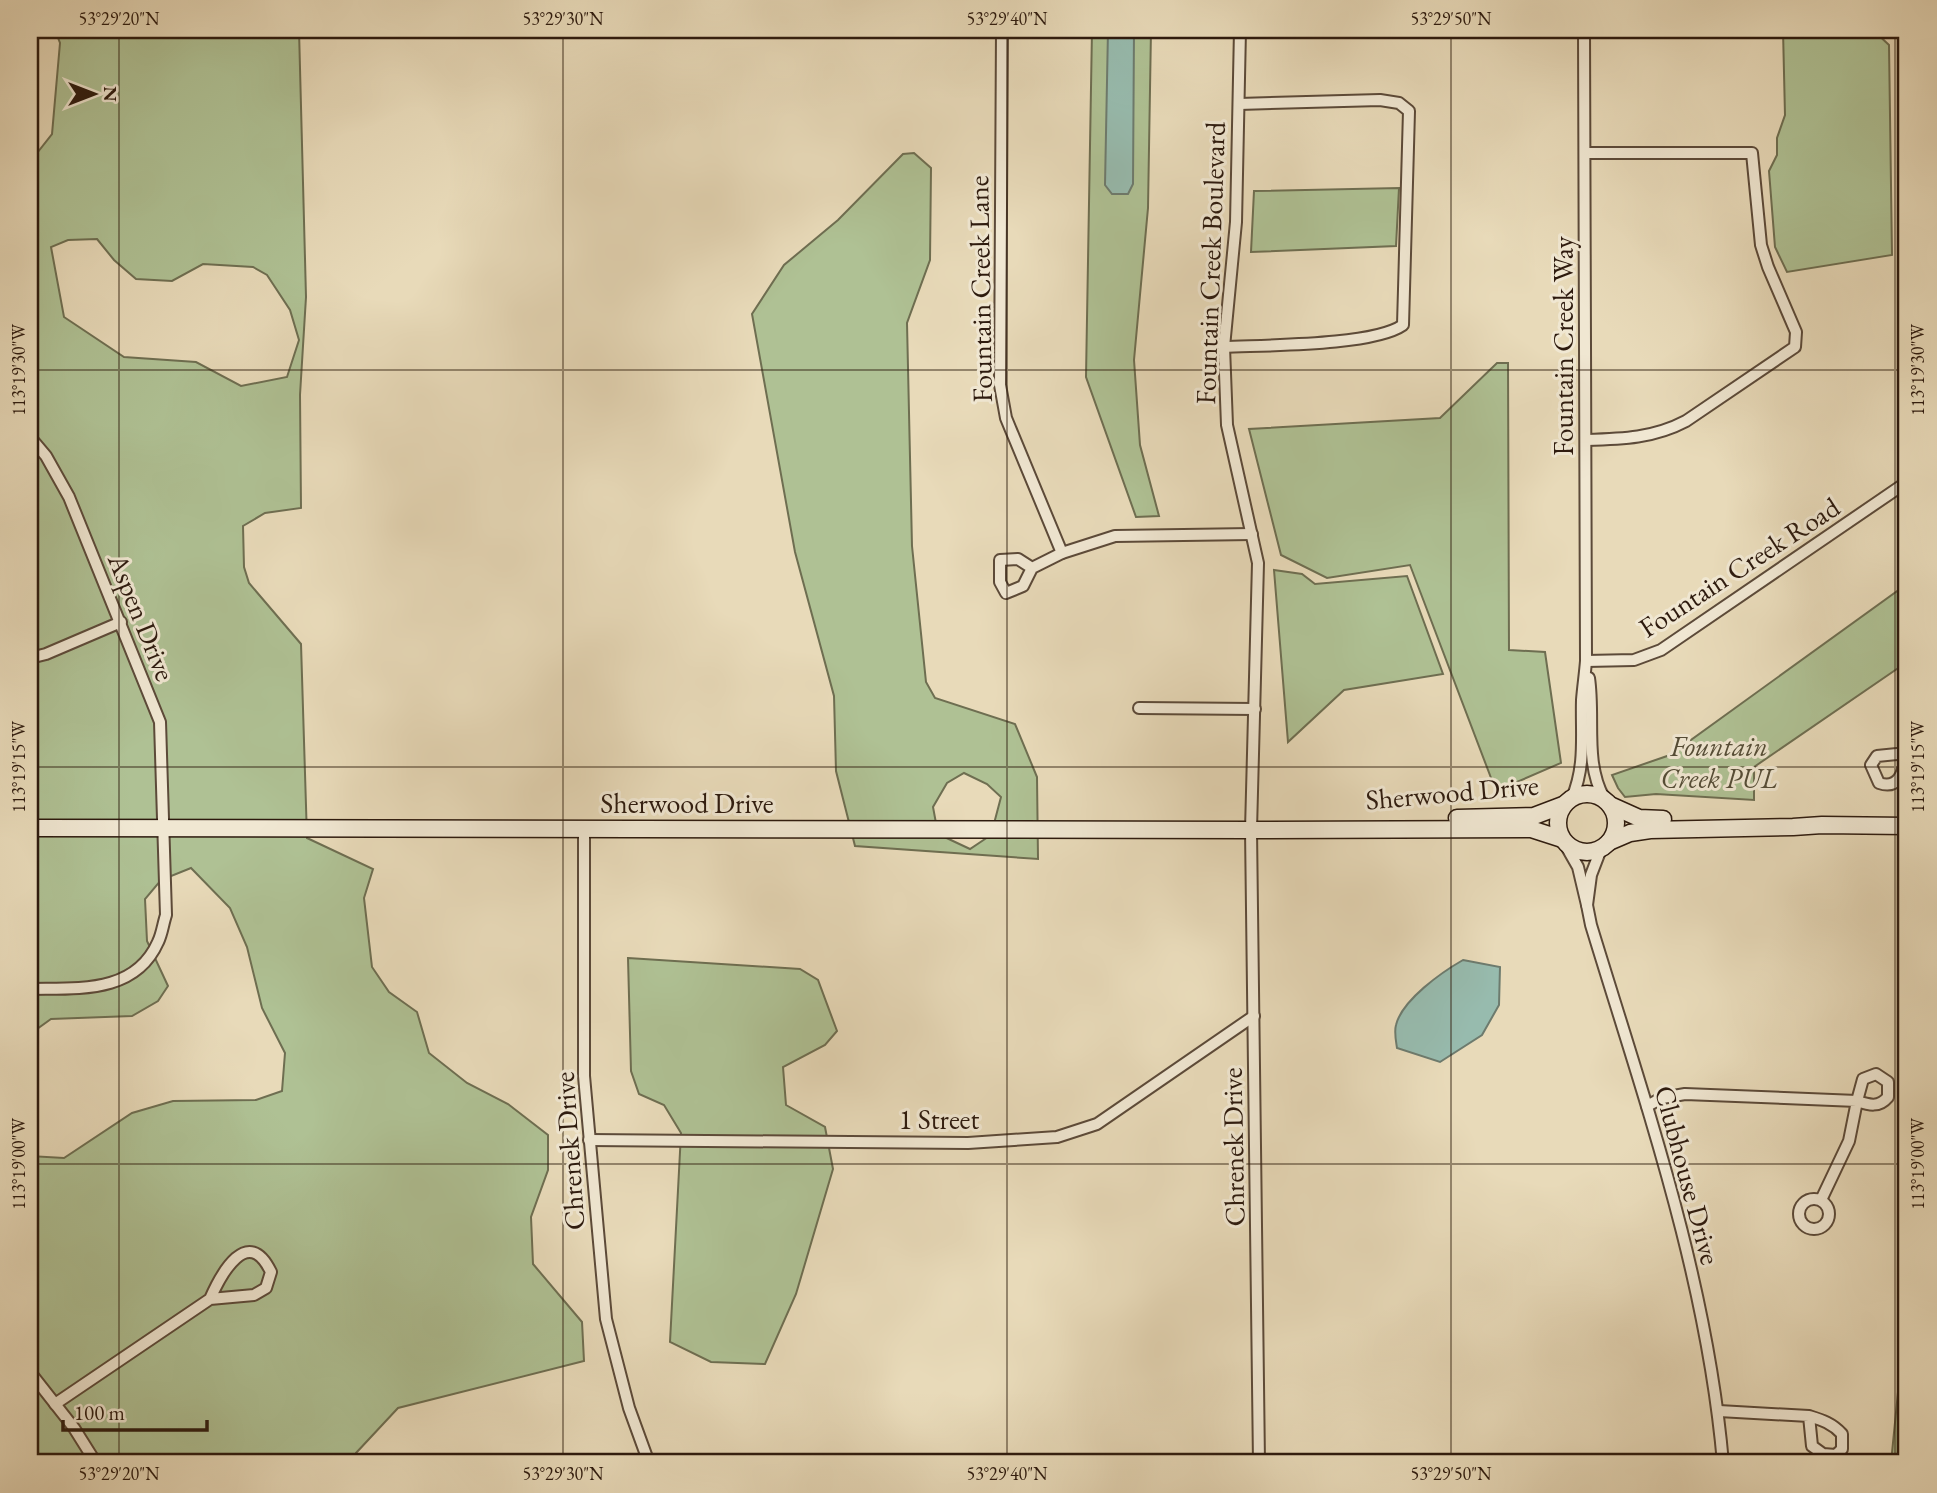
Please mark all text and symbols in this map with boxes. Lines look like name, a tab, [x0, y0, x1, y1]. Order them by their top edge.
text: 53°29'20"N	[79, 7, 160, 30]
text: 53°29'30"N	[523, 7, 604, 30]
text: 53°29'40"N	[967, 7, 1048, 30]
text: 53°29'50"N	[1411, 7, 1492, 30]
north arrow	[60, 60, 130, 130]
text: N	[98, 86, 123, 102]
street label: Fountain Creek Boulevard	[1187, 120, 1233, 405]
street label: Fountain Creek Lane	[960, 175, 1000, 403]
street label: Fountain Creek Way	[1545, 235, 1581, 456]
text: 113°19'30"W	[7, 324, 30, 416]
text: 113°19'30"W	[1906, 324, 1929, 416]
street label: Fountain Creek Road	[1632, 488, 1847, 645]
street label: Aspen Drive	[100, 547, 184, 686]
text: 113°19'15"W	[7, 721, 30, 813]
text: 113°19'15"W	[1906, 721, 1929, 813]
park label: Fountain Creek PUL	[1661, 728, 1777, 796]
street label: Sherwood Drive	[1364, 767, 1540, 817]
street label: Sherwood Drive	[600, 785, 774, 821]
street label: Chrenek Drive	[1214, 1067, 1252, 1227]
street label: Chrenek Drive	[545, 1070, 592, 1231]
street label: Clubhouse Drive	[1647, 1082, 1729, 1268]
street label: 1 Street	[899, 1101, 979, 1137]
text: 113°19'00"W	[7, 1118, 30, 1210]
text: 113°19'00"W	[1906, 1118, 1929, 1210]
scale bar	[63, 1388, 206, 1432]
text: 100 m	[74, 1399, 125, 1426]
text: 53°29'20"N	[79, 1462, 160, 1485]
text: 53°29'30"N	[523, 1462, 604, 1485]
text: 53°29'40"N	[967, 1462, 1048, 1485]
text: 53°29'50"N	[1411, 1462, 1492, 1485]

